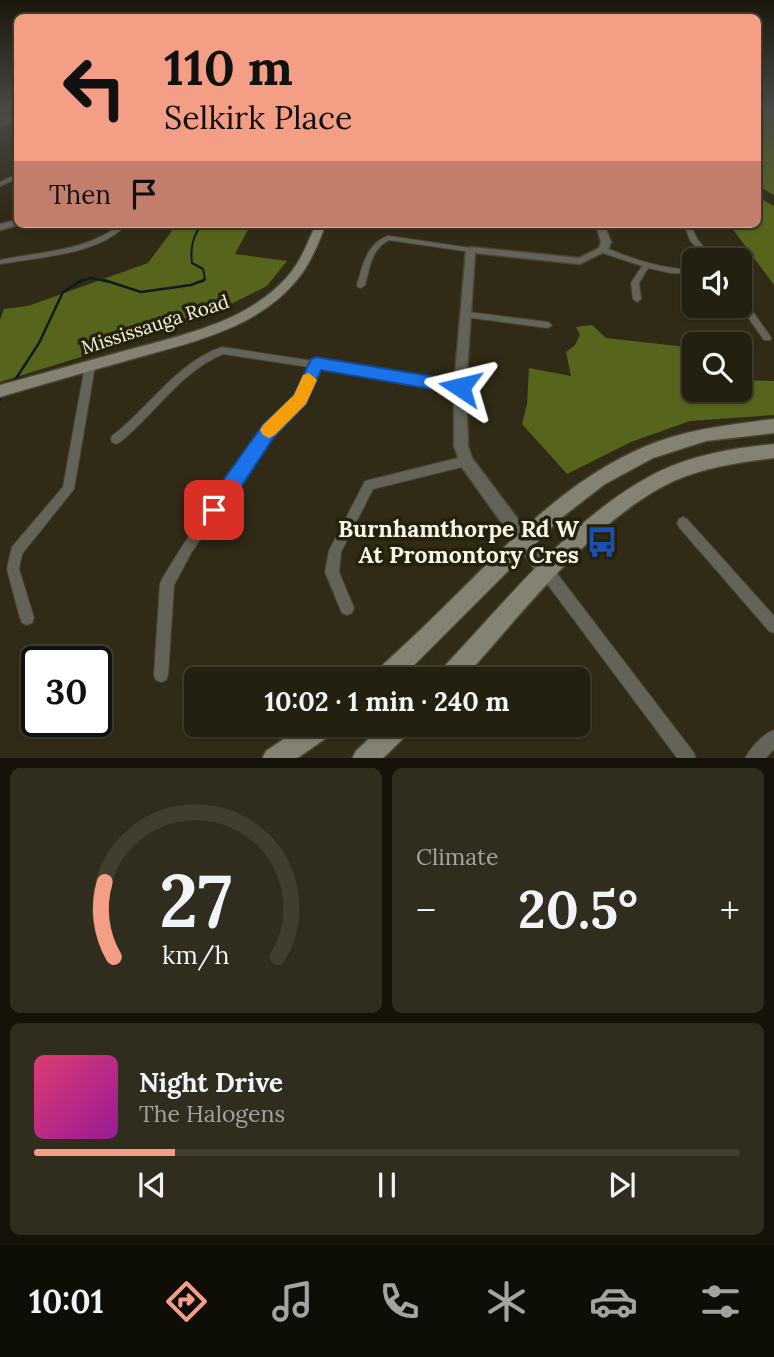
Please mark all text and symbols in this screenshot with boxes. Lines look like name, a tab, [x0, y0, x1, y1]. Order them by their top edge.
text: 110 m	[164, 36, 293, 98]
icon: left	[49, 42, 140, 133]
text: Selkirk Place	[164, 97, 352, 138]
icon: arrive	[125, 175, 163, 213]
text: Then	[49, 178, 111, 211]
map controls	[682, 248, 752, 402]
button: sound	[682, 248, 752, 318]
street label: Mississauga Road	[78, 289, 232, 359]
button: search	[682, 332, 752, 402]
position arrow	[423, 350, 497, 424]
pin	[184, 480, 244, 540]
icon: arrive	[195, 491, 233, 529]
place label: Burnhamthorpe Rd W At Promontory Cres	[338, 514, 580, 569]
bus stop icon: Burnhamthorpe Rd W At Promontory Cres	[585, 525, 619, 559]
speed limit sign: 30	[21, 646, 112, 737]
text: 10:02 · 1 min · 240 m	[265, 685, 509, 718]
text: Climate	[416, 842, 498, 871]
text: 27	[160, 854, 232, 947]
text: 20.5°	[518, 876, 638, 942]
text: −	[416, 886, 436, 934]
text: +	[720, 886, 740, 934]
text: km/h	[162, 938, 230, 970]
text: Night Drive	[139, 1066, 283, 1099]
text: The Halogens	[139, 1099, 285, 1128]
icon: previous	[133, 1166, 171, 1204]
icon: pause	[368, 1166, 406, 1204]
icon: next	[603, 1166, 641, 1204]
icon: directions	[162, 1277, 211, 1326]
icon: music	[268, 1277, 317, 1326]
icon: phone	[375, 1277, 424, 1326]
icon: climate	[482, 1277, 531, 1326]
icon: car	[589, 1277, 638, 1326]
icon: filters	[696, 1277, 745, 1326]
text: 10:01	[29, 1281, 104, 1322]

